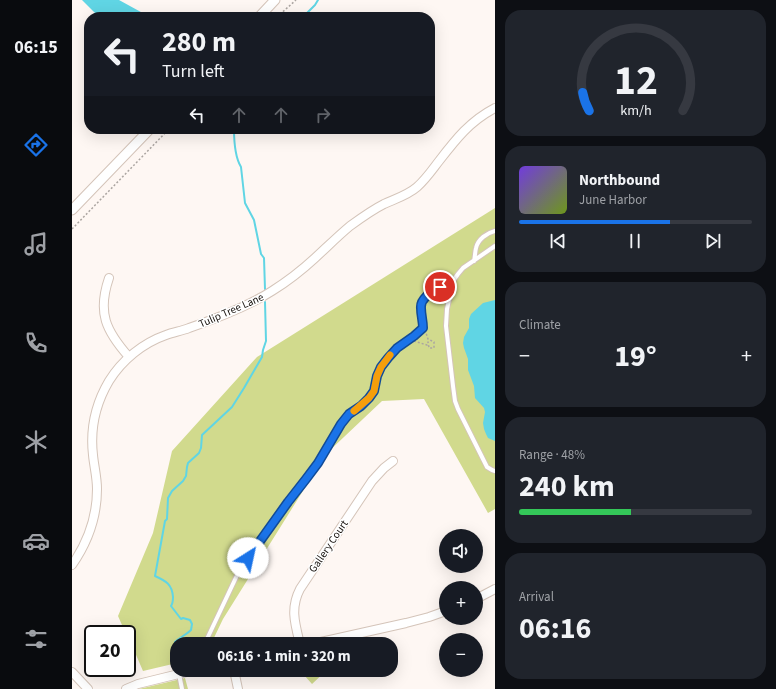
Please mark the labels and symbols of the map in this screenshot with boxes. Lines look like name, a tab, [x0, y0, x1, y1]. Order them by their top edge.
pin	[423, 270, 457, 304]
street label: Tulip Tree Lane	[196, 289, 267, 331]
street label: Gallery Court	[305, 517, 352, 576]
position arrow	[227, 537, 269, 579]
speed limit sign: 20	[84, 625, 136, 677]

